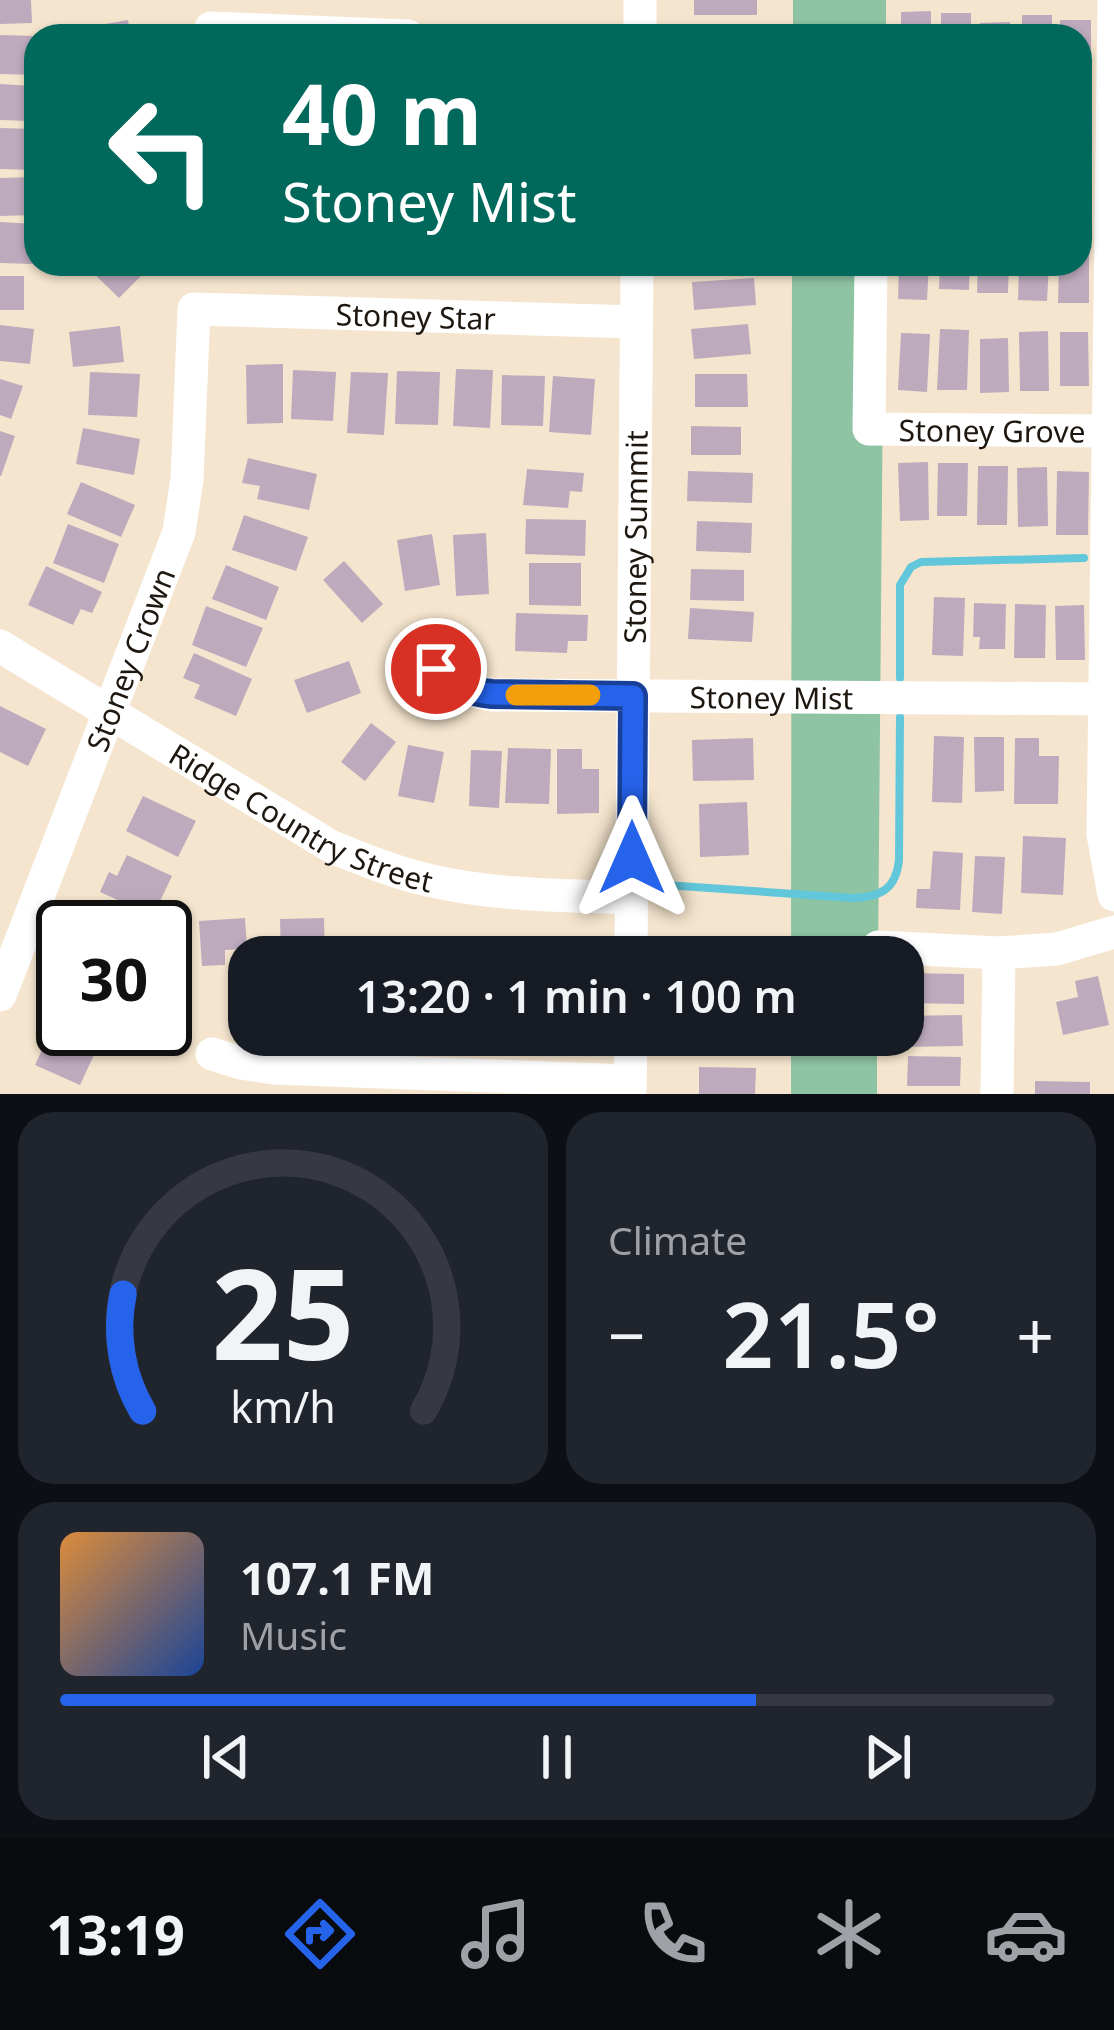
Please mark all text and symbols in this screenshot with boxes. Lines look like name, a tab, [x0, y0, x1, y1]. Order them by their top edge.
text: 40 m	[282, 55, 482, 170]
icon: left	[84, 72, 240, 228]
text: Stoney Mist	[282, 164, 576, 238]
street label: Stoney Star	[335, 293, 496, 338]
street label: Stoney Grove	[898, 409, 1086, 451]
street label: Stoney Summit	[613, 430, 656, 644]
street label: Stoney Crown	[76, 561, 184, 757]
pin	[385, 618, 487, 720]
icon: arrive	[403, 636, 469, 702]
street label: Stoney Mist	[689, 676, 854, 718]
street label: Ridge Country Street	[162, 733, 437, 901]
position arrow	[569, 795, 695, 921]
speed limit sign: 30	[36, 900, 192, 1056]
text: 13:20 · 1 min · 100 m	[355, 965, 797, 1026]
text: Climate	[608, 1213, 747, 1266]
text: 25	[212, 1227, 354, 1397]
text: 21.5°	[722, 1272, 940, 1394]
text: −	[608, 1289, 646, 1379]
text: +	[1016, 1289, 1054, 1379]
text: km/h	[230, 1377, 336, 1436]
text: 107.1 FM	[240, 1547, 434, 1608]
text: Music	[240, 1608, 347, 1661]
icon: previous	[193, 1724, 259, 1790]
icon: pause	[524, 1724, 590, 1790]
icon: next	[855, 1724, 921, 1790]
icon: directions	[278, 1892, 362, 1976]
icon: music	[454, 1892, 538, 1976]
icon: phone	[631, 1892, 715, 1976]
icon: climate	[807, 1892, 891, 1976]
icon: car	[984, 1892, 1068, 1976]
text: 13:19	[46, 1897, 185, 1971]

